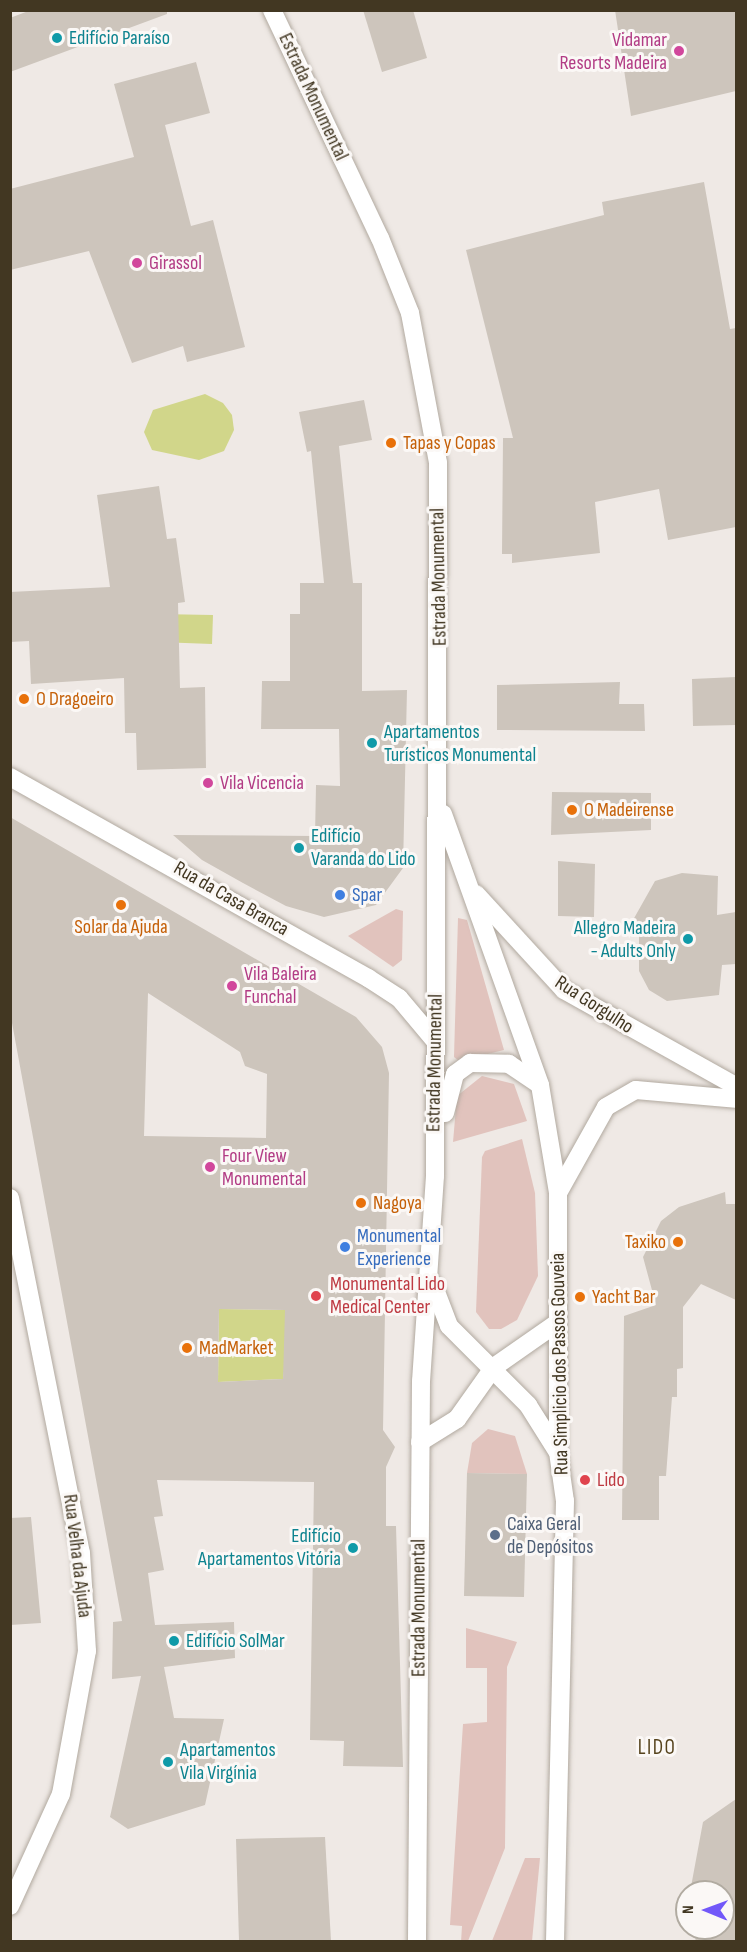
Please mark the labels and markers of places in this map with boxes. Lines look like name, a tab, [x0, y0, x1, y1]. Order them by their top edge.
place label: Edifício Paraíso	[69, 26, 170, 50]
place label: Vidamar Resorts Madeira	[559, 28, 667, 75]
marker: Edifício Paraíso	[50, 31, 64, 45]
marker: Vidamar Resorts Madeira	[672, 44, 686, 58]
place label: Girassol	[149, 251, 202, 275]
marker: Girassol	[130, 256, 144, 270]
place label: Tapas y Copas	[403, 431, 496, 455]
marker: Tapas y Copas	[384, 436, 398, 450]
place label: O Dragoeiro	[36, 687, 114, 711]
marker: O Dragoeiro	[17, 692, 31, 706]
place label: Apartamentos Turísticos Monumental	[384, 720, 536, 767]
marker: Apartamentos Turísticos Monumental	[365, 736, 379, 750]
place label: Vila Vicencia	[220, 771, 304, 795]
marker: Vila Vicencia	[201, 776, 215, 790]
place label: O Madeirense	[584, 798, 674, 822]
marker: O Madeirense	[565, 803, 579, 817]
place label: Edifício Varanda do Lido	[311, 825, 416, 872]
marker: Edifício Varanda do Lido	[292, 841, 306, 855]
place label: Spar	[352, 883, 382, 907]
marker: Spar	[333, 888, 347, 902]
marker: Solar da Ajuda	[114, 898, 128, 912]
place label: Solar da Ajuda	[74, 915, 168, 939]
place label: Allegro Madeira - Adults Only	[574, 916, 676, 963]
marker: Allegro Madeira - Adults Only	[681, 932, 695, 946]
place label: Vila Baleira Funchal	[244, 963, 317, 1010]
marker: Vila Baleira Funchal	[225, 979, 239, 993]
place label: Four View Monumental	[222, 1144, 306, 1191]
marker: Four View Monumental	[203, 1160, 217, 1174]
place label: Nagoya	[373, 1191, 422, 1215]
marker: Nagoya	[354, 1196, 368, 1210]
place label: Monumental Experience	[357, 1224, 441, 1271]
place label: Taxiko	[625, 1230, 666, 1254]
marker: Taxiko	[671, 1235, 685, 1249]
marker: Monumental Experience	[338, 1240, 352, 1254]
place label: Monumental Lido Medical Center	[330, 1272, 445, 1319]
place label: Yacht Bar	[592, 1285, 656, 1309]
marker: Monumental Lido Medical Center	[307, 1287, 325, 1305]
marker: Yacht Bar	[573, 1290, 587, 1304]
place label: MadMarket	[199, 1336, 274, 1360]
marker: MadMarket	[180, 1341, 194, 1355]
place label: Lido	[597, 1468, 625, 1492]
marker: Lido	[578, 1473, 592, 1487]
place label: Caixa Geral de Depósitos	[507, 1512, 593, 1559]
place label: Edifício Apartamentos Vitória	[198, 1524, 341, 1571]
marker: Caixa Geral de Depósitos	[488, 1528, 502, 1542]
marker: Edifício Apartamentos Vitória	[346, 1541, 360, 1555]
place label: Edifício SolMar	[186, 1629, 285, 1653]
marker: Edifício SolMar	[167, 1634, 181, 1648]
place label: Apartamentos Vila Virgínia	[180, 1738, 276, 1785]
marker: Apartamentos Vila Virgínia	[161, 1755, 175, 1769]

